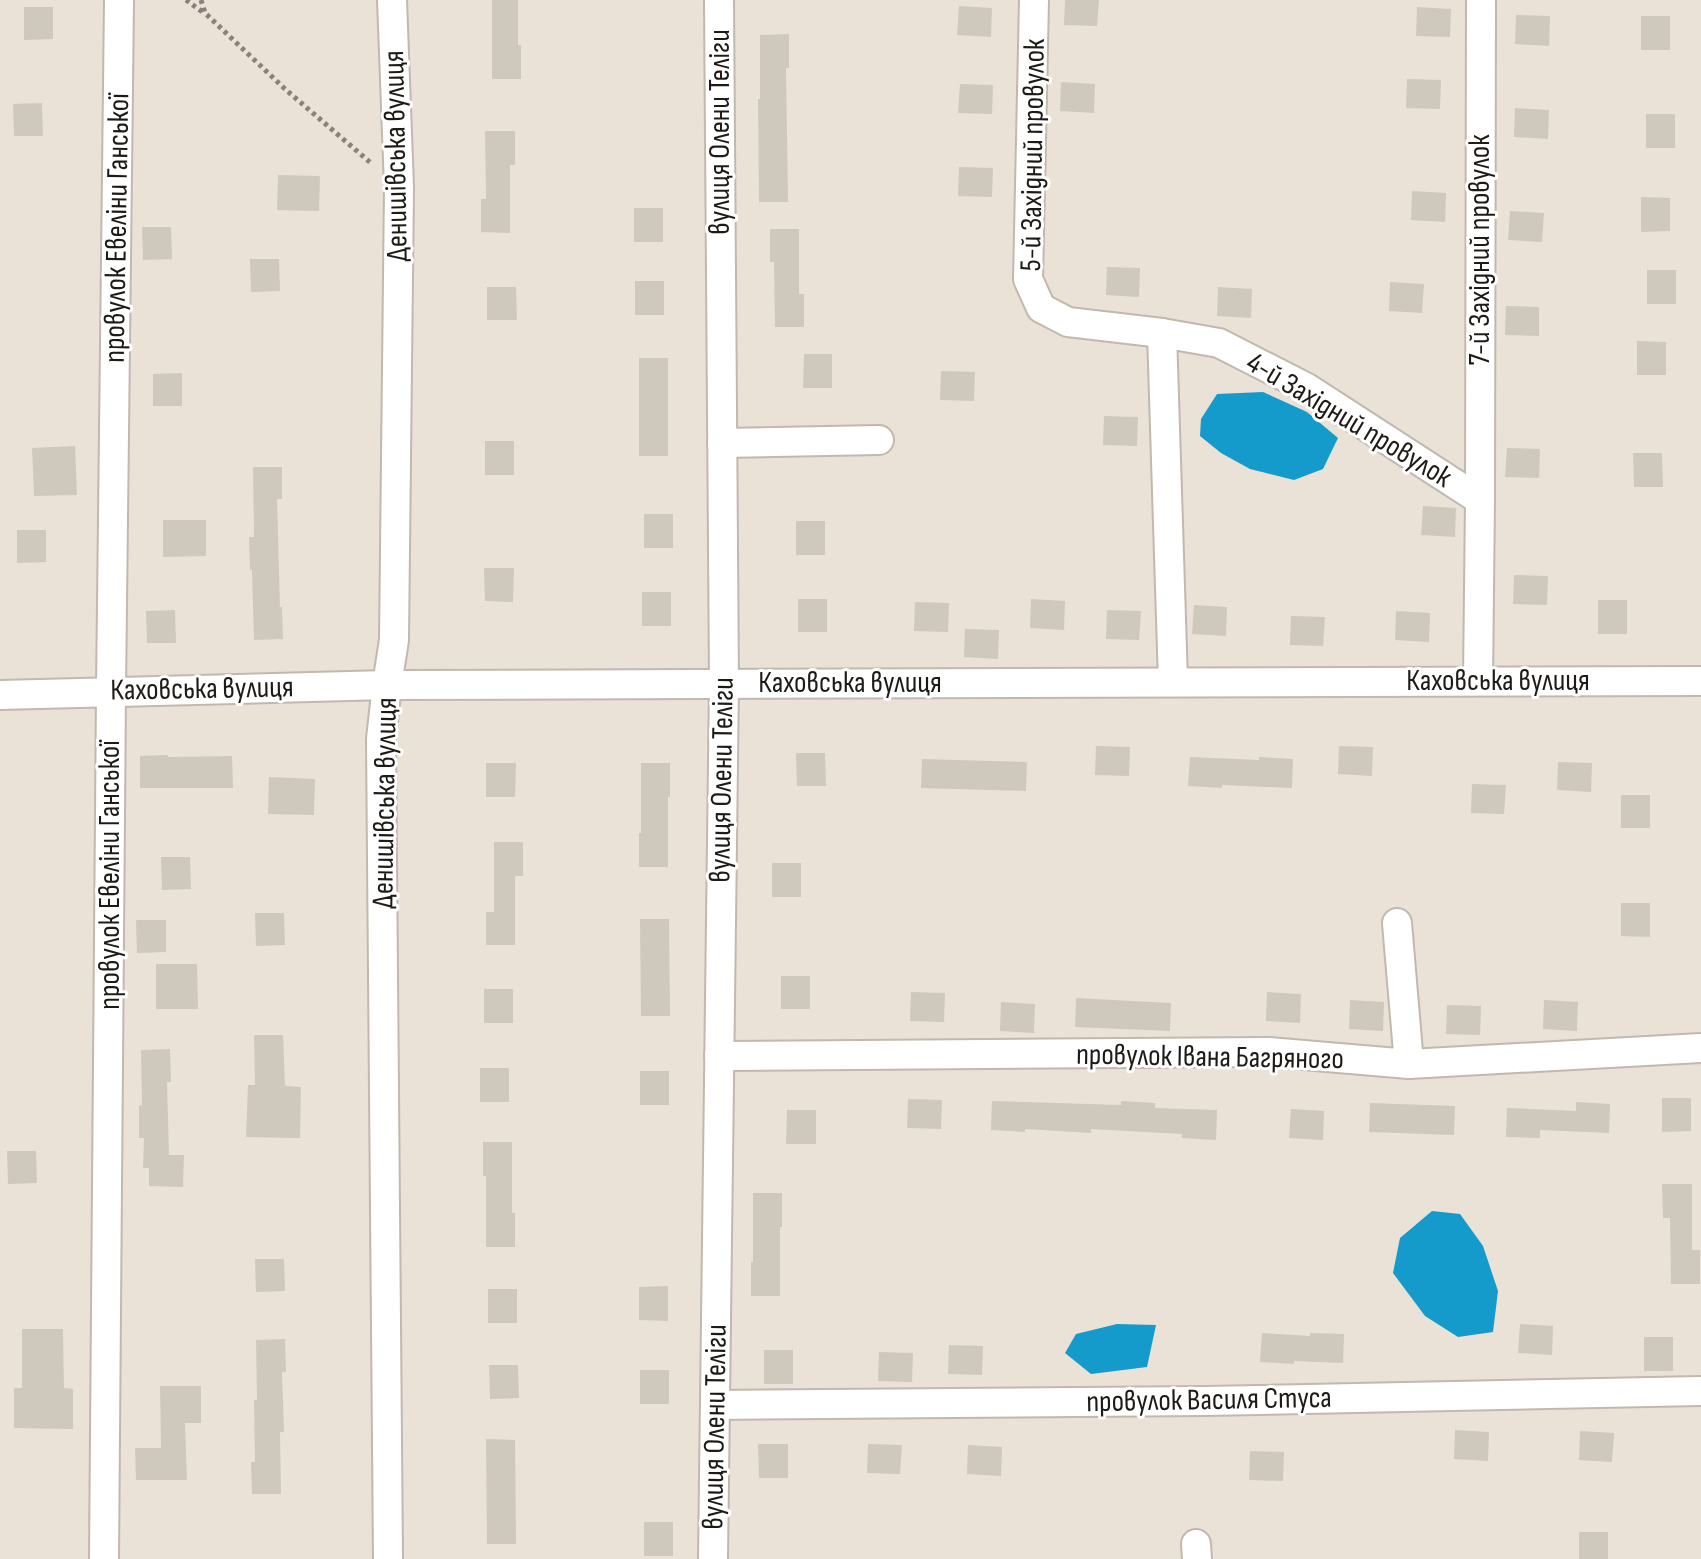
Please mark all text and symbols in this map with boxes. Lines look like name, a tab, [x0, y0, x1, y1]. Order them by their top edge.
street label: вулиця Олени Теліги	[702, 29, 738, 235]
street label: 5-й Західний провулок	[1013, 38, 1053, 272]
street label: Денишівська вулиця	[376, 50, 416, 262]
street label: провулок Евеліни Ганської	[97, 92, 137, 363]
street label: 7-й Західний провулок	[1462, 134, 1498, 366]
street label: 4-й Західний провулок	[1240, 345, 1459, 496]
street label: Каховська вулиця	[1406, 663, 1590, 699]
street label: Каховська вулиця	[758, 665, 942, 701]
street label: Каховська вулиця	[110, 669, 294, 709]
street label: вулиця Олени Теліги	[702, 677, 742, 883]
street label: Денишівська вулиця	[365, 697, 405, 909]
street label: провулок Евеліни Ганської	[92, 739, 128, 1010]
street label: провулок Івана Багряного	[1076, 1037, 1344, 1077]
street label: вулиця Олени Теліги	[695, 1324, 735, 1530]
street label: провулок Василя Стуса	[1086, 1380, 1332, 1420]

